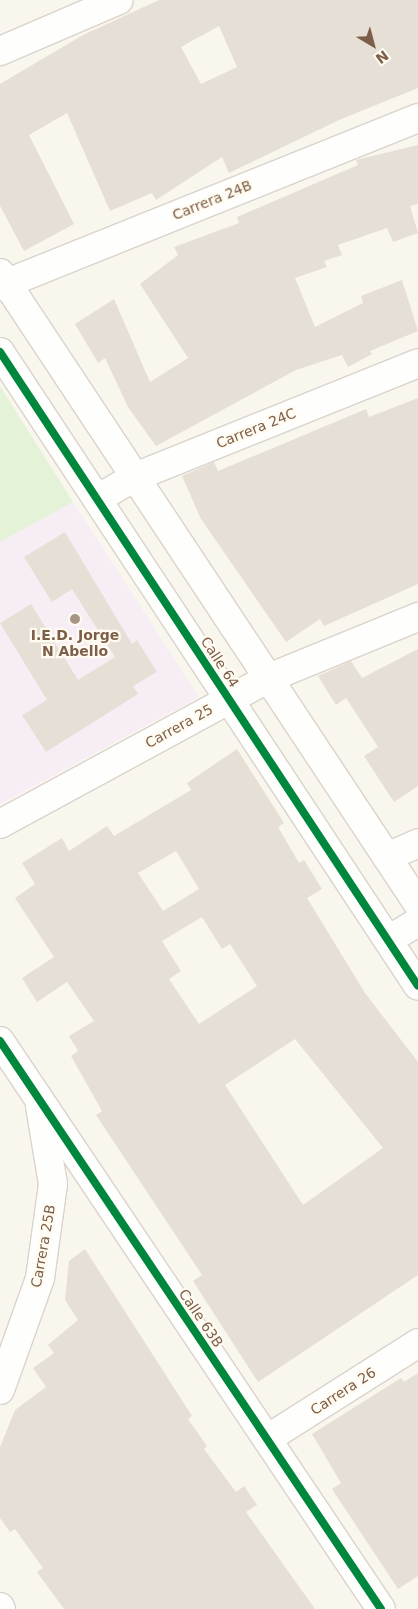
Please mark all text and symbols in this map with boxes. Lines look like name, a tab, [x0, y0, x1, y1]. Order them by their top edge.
north arrow	[348, 20, 398, 70]
text: N	[373, 47, 392, 67]
street label: Carrera 24B	[170, 176, 254, 224]
street label: Carrera 24C	[214, 404, 298, 452]
marker: I.E.D. Jorge N Abello	[69, 613, 81, 625]
place label: I.E.D. Jorge N Abello	[31, 627, 119, 660]
street label: Calle 64	[197, 634, 243, 690]
street label: Carrera 25	[142, 701, 216, 751]
street label: Carrera 25B	[27, 1203, 59, 1289]
street label: Calle 63B	[175, 1286, 227, 1350]
street label: Carrera 26	[307, 1364, 379, 1418]

